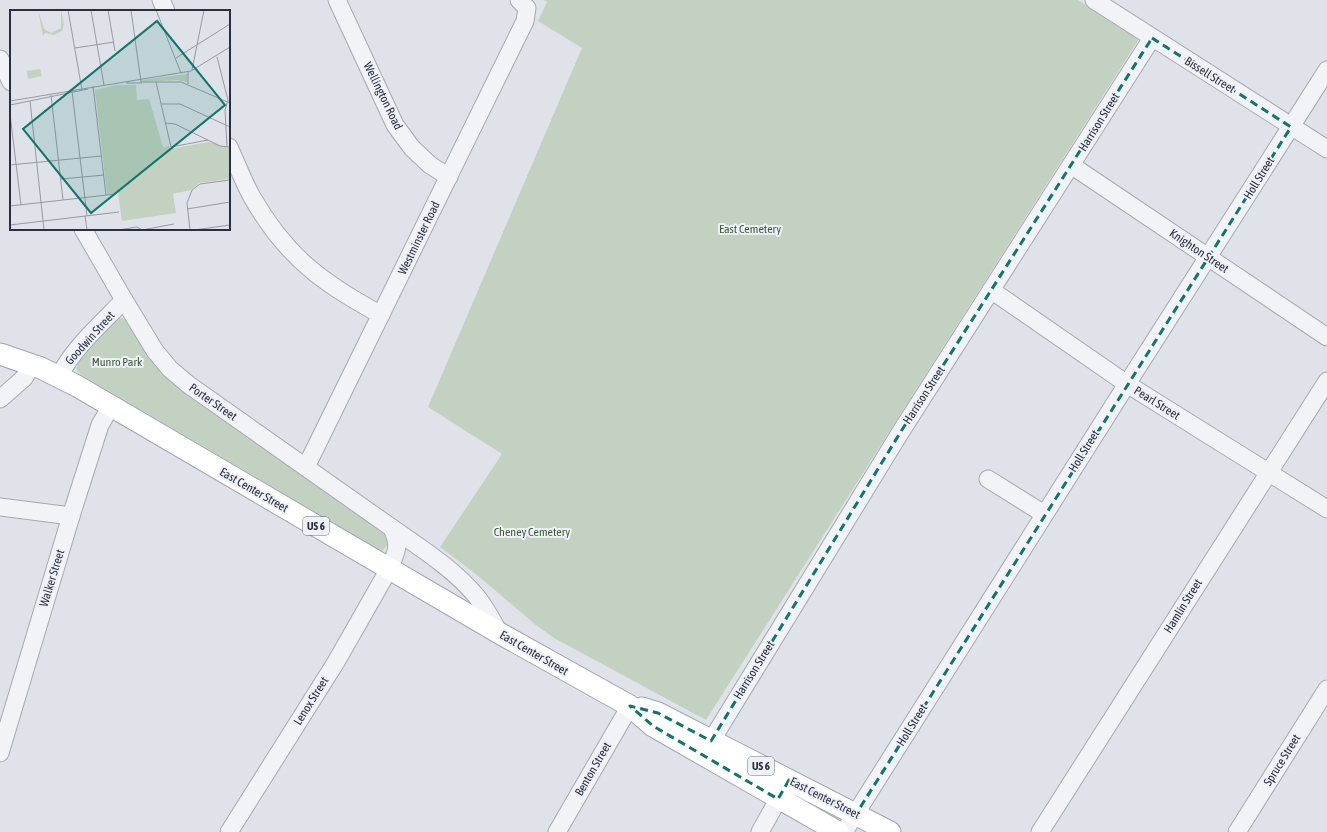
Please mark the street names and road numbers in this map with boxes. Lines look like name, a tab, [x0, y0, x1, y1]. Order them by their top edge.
street label: Bissell Street	[1182, 54, 1238, 96]
street label: Wellington Road	[361, 60, 405, 132]
street label: Harrison Street	[1076, 90, 1123, 154]
street label: Holl Street	[1241, 154, 1278, 202]
street label: Westminster Road	[395, 199, 443, 277]
street label: Knighton Street	[1167, 226, 1232, 276]
street label: Goodwin Street	[62, 308, 118, 368]
street label: Harrison Street	[900, 363, 948, 427]
street label: Porter Street	[186, 380, 240, 424]
street label: Pearl Street	[1131, 383, 1183, 423]
street label: Holl Street	[1066, 427, 1103, 475]
street label: East Center Street	[217, 465, 291, 516]
road number: US 6	[303, 517, 329, 535]
street label: Walker Street	[37, 547, 67, 608]
street label: Hamlin Street	[1161, 576, 1205, 636]
street label: East Center Street	[497, 628, 571, 679]
street label: Harrison Street	[731, 638, 778, 702]
street label: Lenox Street	[291, 674, 332, 728]
street label: Holl Street	[894, 701, 931, 749]
street label: Spruce Street	[1261, 731, 1304, 788]
street label: Benton Street	[572, 739, 614, 798]
road number: US 6	[748, 757, 774, 775]
street label: East Center Street	[788, 774, 863, 822]

